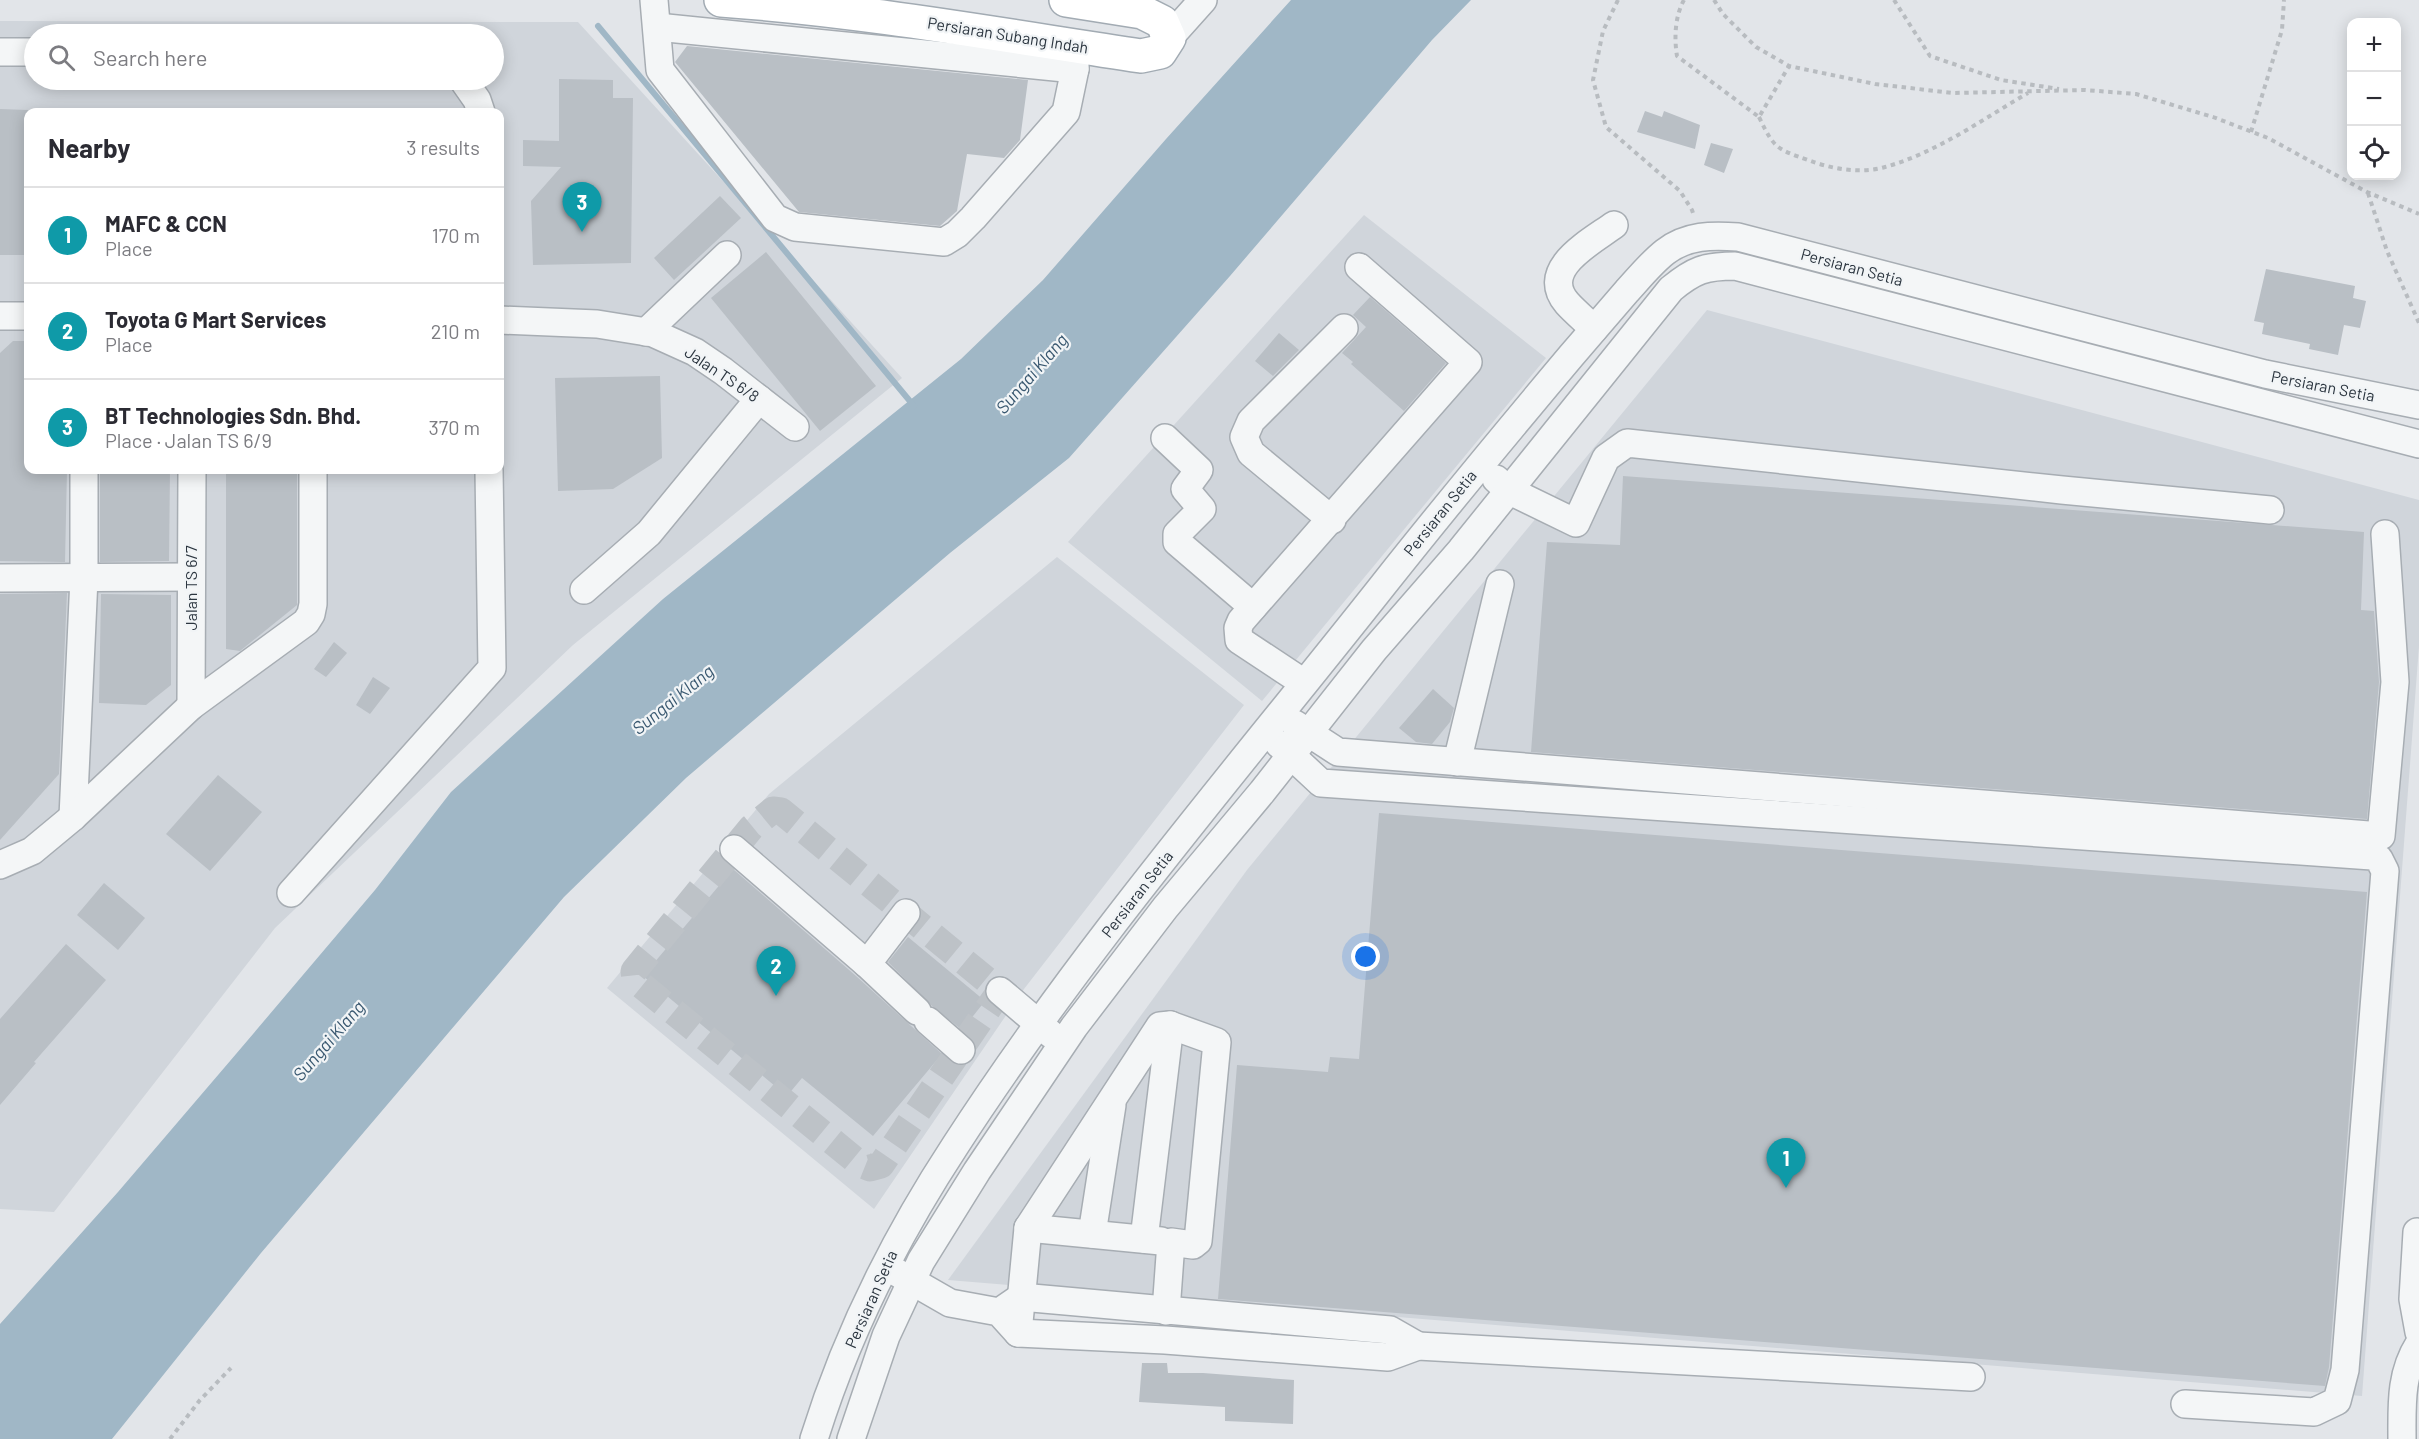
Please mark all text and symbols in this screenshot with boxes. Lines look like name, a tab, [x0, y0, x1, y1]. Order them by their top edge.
street label: Persiaran Subang Indah	[926, 12, 1090, 57]
map controls	[2347, 18, 2401, 180]
button: +	[2347, 18, 2401, 72]
search box	[24, 24, 504, 90]
icon: search	[45, 41, 78, 74]
text: Search here	[93, 44, 207, 70]
button: −	[2347, 72, 2401, 126]
button: locate	[2347, 126, 2401, 180]
text: Nearby	[48, 132, 130, 163]
text: 3 results	[406, 135, 480, 159]
pin: 3	[562, 182, 602, 232]
text: MAFC & CCN	[105, 210, 227, 236]
text: 1	[64, 223, 71, 247]
text: 170 m	[432, 223, 480, 247]
text: Place	[105, 236, 153, 260]
street label: Persiaran Setia	[1799, 244, 1905, 289]
text: Toyota G Mart Services	[105, 306, 326, 332]
text: 2	[62, 319, 73, 343]
text: 210 m	[431, 319, 480, 343]
water label: Sungai Klang	[991, 329, 1072, 418]
text: Place	[105, 332, 153, 356]
street label: Jalan TS 6/8	[681, 342, 763, 405]
street label: Persiaran Setia	[2270, 366, 2376, 405]
text: BT Technologies Sdn. Bhd.	[105, 402, 361, 428]
text: 3	[62, 415, 73, 439]
text: 370 m	[428, 415, 480, 439]
text: Place · Jalan TS 6/9	[105, 428, 272, 452]
street label: Persiaran Setia	[1399, 466, 1480, 559]
street label: Jalan TS 6/7	[181, 545, 200, 630]
water label: Sungai Klang	[627, 660, 718, 739]
street label: Persiaran Setia	[1097, 846, 1176, 941]
your location	[1351, 942, 1380, 971]
pin: 2	[756, 946, 796, 996]
water label: Sungai Klang	[288, 996, 369, 1085]
pin: 1	[1766, 1138, 1806, 1188]
street label: Persiaran Setia	[840, 1247, 901, 1351]

